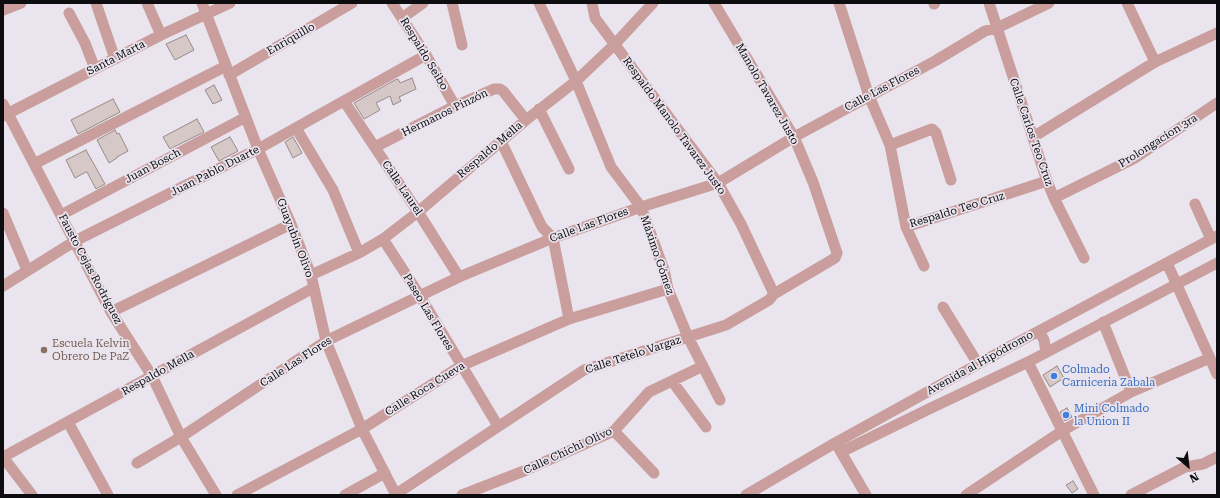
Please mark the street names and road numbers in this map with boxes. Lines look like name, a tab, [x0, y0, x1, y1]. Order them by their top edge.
street label: Respaldo Seibo	[397, 15, 451, 93]
street label: Enriquillo	[265, 20, 317, 58]
street label: Santa Marta	[85, 38, 147, 78]
street label: Manolo Tavarez Justo	[733, 41, 801, 147]
street label: Respaldo Manolo Tavarez Justo	[620, 55, 728, 197]
street label: Calle Las Flores	[842, 64, 922, 114]
street label: Calle Carlos Teo Cruz	[1006, 77, 1056, 187]
street label: Hermanos Pinzón	[400, 86, 490, 140]
street label: Prolongacion 3ra	[1116, 111, 1200, 171]
street label: Respaldo Mella	[455, 119, 525, 181]
street label: Juan Pablo Duarte	[169, 143, 261, 199]
street label: Juan Bosch	[123, 146, 183, 186]
street label: Calle Laurel	[379, 158, 425, 218]
street label: Respaldo Teo Cruz	[908, 189, 1006, 231]
street label: Guayubín Olivo	[274, 196, 316, 280]
street label: Calle Las Flores	[548, 205, 630, 245]
street label: Fausto Cejas Rodríguez	[55, 212, 125, 326]
street label: Máximo Gómez	[637, 214, 677, 296]
street label: Paseo Las Flores	[400, 271, 456, 353]
street label: Avenida al Hipódromo	[924, 328, 1036, 398]
street label: Calle Tetelo Vargaz	[584, 333, 682, 377]
street label: Calle Las Flores	[258, 334, 334, 390]
street label: Respaldo Mella	[119, 348, 197, 398]
street label: Calle Roca Cueva	[383, 359, 467, 419]
street label: Calle Chichi Olivo	[522, 425, 614, 477]

